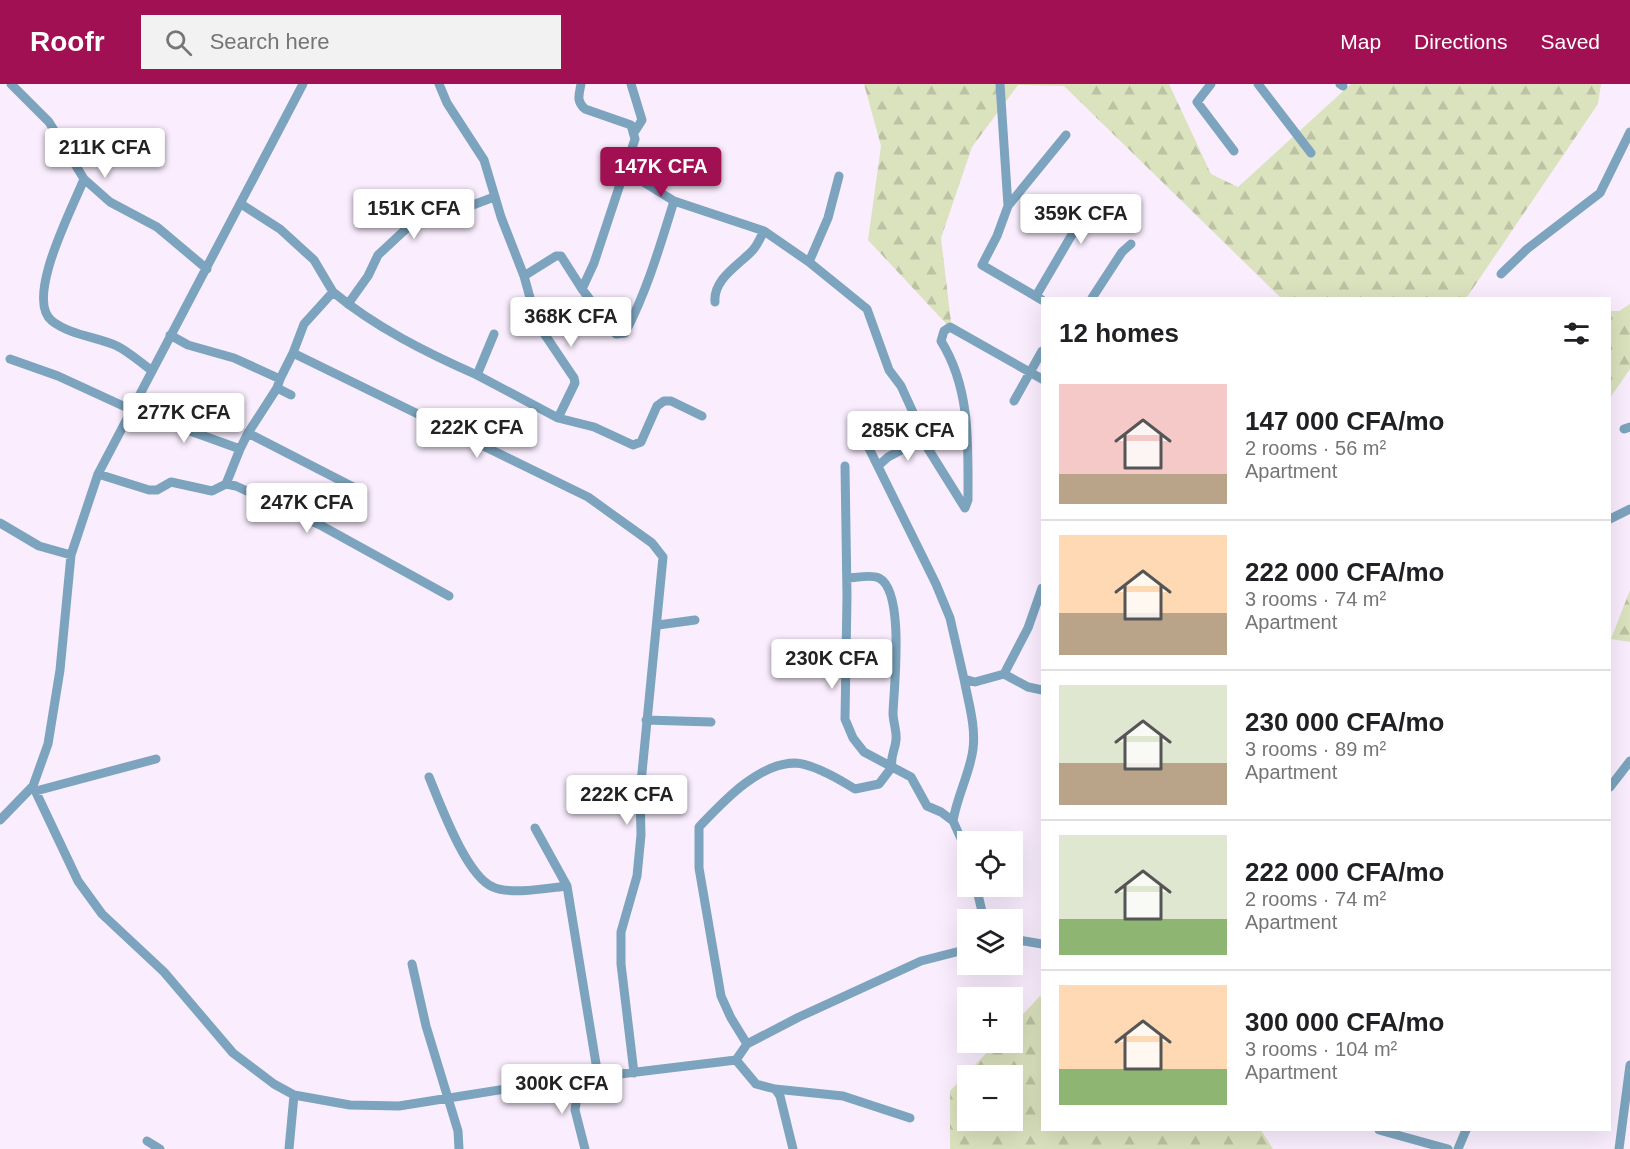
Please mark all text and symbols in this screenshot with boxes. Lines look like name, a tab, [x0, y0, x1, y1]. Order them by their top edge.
search box	[141, 15, 561, 69]
text: Roofr	[30, 26, 105, 57]
icon: search	[162, 26, 195, 59]
text: Search here	[210, 29, 330, 54]
text: Map	[1340, 30, 1381, 53]
text: Directions	[1414, 30, 1507, 53]
text: Saved	[1540, 30, 1600, 53]
pin: 211K CFA	[43, 128, 167, 179]
text: 211K CFA	[59, 136, 151, 158]
pin: 147K CFA	[599, 147, 723, 198]
text: 147K CFA	[614, 155, 708, 177]
pin: 151K CFA	[352, 189, 476, 240]
pin: 359K CFA	[1019, 194, 1143, 245]
text: 151K CFA	[367, 197, 461, 219]
text: 359K CFA	[1034, 202, 1128, 224]
pin: 368K CFA	[509, 297, 633, 348]
text: 368K CFA	[524, 305, 618, 327]
icon: filters	[1560, 317, 1593, 350]
text: 12 homes	[1059, 318, 1179, 348]
pin: 277K CFA	[122, 393, 246, 444]
text: 277K CFA	[137, 401, 231, 423]
text: 147 000 CFA/mo	[1245, 406, 1444, 436]
pin: 222K CFA	[415, 408, 539, 459]
icon: home	[1107, 408, 1179, 480]
pin: 285K CFA	[846, 411, 970, 462]
text: 222K CFA	[430, 416, 524, 438]
text: 285K CFA	[861, 419, 955, 441]
text: 2 rooms · 56 m²	[1245, 437, 1386, 459]
text: Apartment	[1245, 460, 1337, 482]
pin: 247K CFA	[245, 483, 369, 534]
text: 247K CFA	[260, 491, 354, 513]
text: 222 000 CFA/mo	[1245, 557, 1444, 587]
icon: home	[1107, 559, 1179, 631]
text: 3 rooms · 74 m²	[1245, 588, 1386, 610]
text: Apartment	[1245, 611, 1337, 633]
pin: 230K CFA	[770, 639, 894, 690]
text: 230K CFA	[785, 647, 879, 669]
text: 230 000 CFA/mo	[1245, 707, 1444, 737]
icon: home	[1107, 709, 1179, 781]
text: 3 rooms · 89 m²	[1245, 738, 1386, 760]
text: Apartment	[1245, 761, 1337, 783]
pin: 222K CFA	[565, 775, 689, 826]
text: 222K CFA	[580, 783, 674, 805]
map controls	[957, 831, 1023, 1131]
button: locate	[957, 831, 1023, 897]
text: 222 000 CFA/mo	[1245, 857, 1444, 887]
icon: home	[1107, 859, 1179, 931]
text: 2 rooms · 74 m²	[1245, 888, 1386, 910]
button: layers	[957, 909, 1023, 975]
text: Apartment	[1245, 911, 1337, 933]
button: +	[957, 987, 1023, 1053]
text: 300 000 CFA/mo	[1245, 1007, 1444, 1037]
icon: home	[1107, 1009, 1179, 1081]
text: 3 rooms · 104 m²	[1245, 1038, 1397, 1060]
text: Apartment	[1245, 1061, 1337, 1083]
pin: 300K CFA	[500, 1064, 624, 1115]
button: −	[957, 1065, 1023, 1131]
text: 300K CFA	[515, 1072, 609, 1094]

